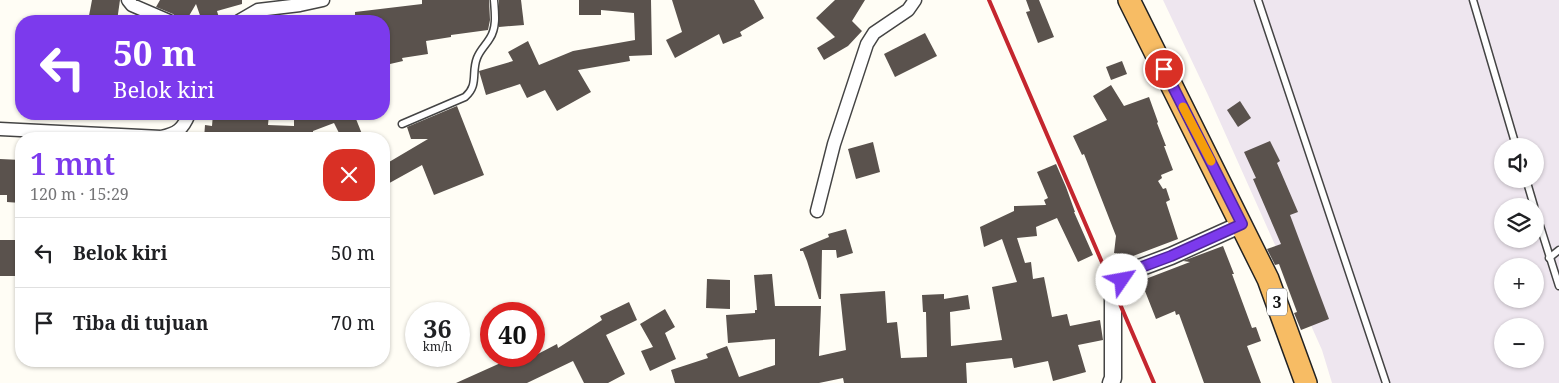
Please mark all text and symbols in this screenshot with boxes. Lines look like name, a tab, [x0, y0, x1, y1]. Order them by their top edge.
text: 50 m	[113, 29, 196, 76]
icon: left	[30, 35, 95, 100]
pin	[1143, 48, 1185, 90]
icon: arrive	[1150, 55, 1178, 83]
text: Belok kiri	[113, 74, 215, 104]
map controls	[1494, 138, 1544, 368]
button: sound	[1494, 138, 1544, 188]
text: 1 mnt	[30, 143, 115, 184]
button: close	[323, 149, 375, 201]
text: 120 m · 15:29	[30, 183, 129, 205]
button: layers	[1494, 198, 1544, 248]
icon: left	[30, 239, 58, 267]
text: Belok kiri	[73, 240, 167, 266]
text: 50 m	[331, 240, 375, 266]
position arrow	[1095, 253, 1147, 305]
button: +	[1494, 258, 1544, 308]
road number: 3	[1267, 288, 1287, 316]
speed limit sign: 40	[480, 302, 545, 367]
icon: arrive	[30, 309, 58, 337]
text: Tiba di tujuan	[73, 310, 208, 336]
text: 70 m	[331, 310, 375, 336]
text: 36	[423, 311, 452, 345]
button: −	[1494, 318, 1544, 368]
text: km/h	[423, 338, 452, 355]

